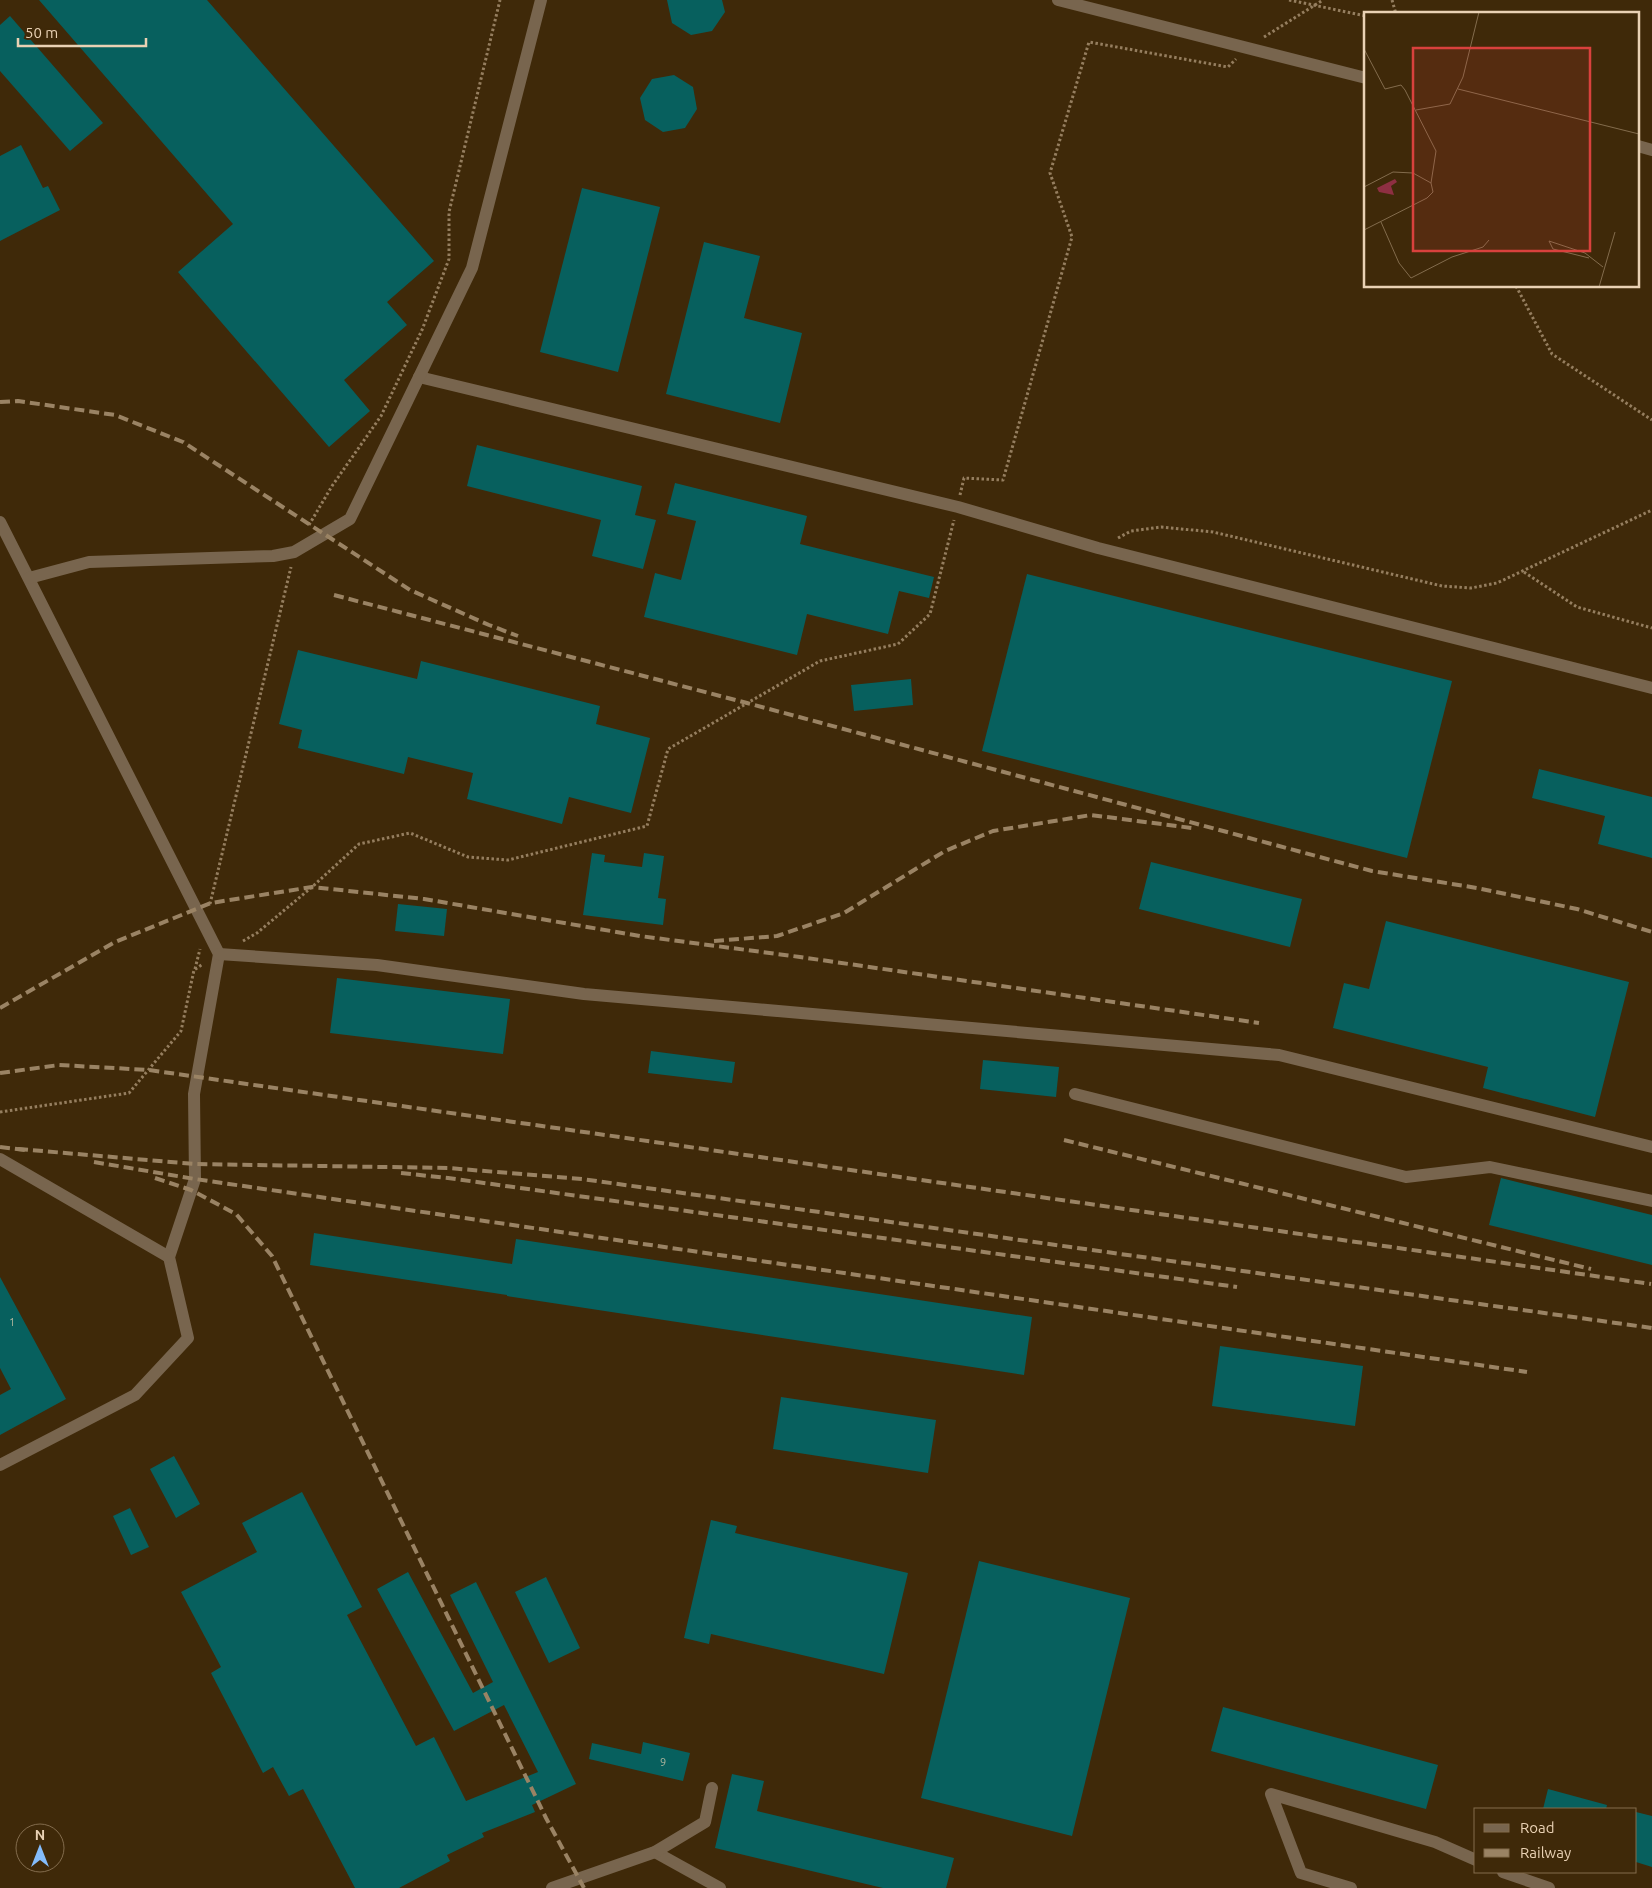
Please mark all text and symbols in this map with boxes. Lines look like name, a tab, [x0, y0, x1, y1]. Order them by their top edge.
inset map	[1364, 12, 1640, 288]
scale bar	[18, 15, 145, 47]
text: 50 m	[25, 24, 58, 41]
house number: 1	[9, 1316, 15, 1328]
house number: 9	[660, 1756, 666, 1768]
legend	[1474, 1808, 1637, 1873]
text: Road	[1520, 1819, 1555, 1836]
north arrow	[15, 1823, 65, 1873]
text: N	[35, 1827, 45, 1843]
text: Railway	[1520, 1844, 1571, 1861]

